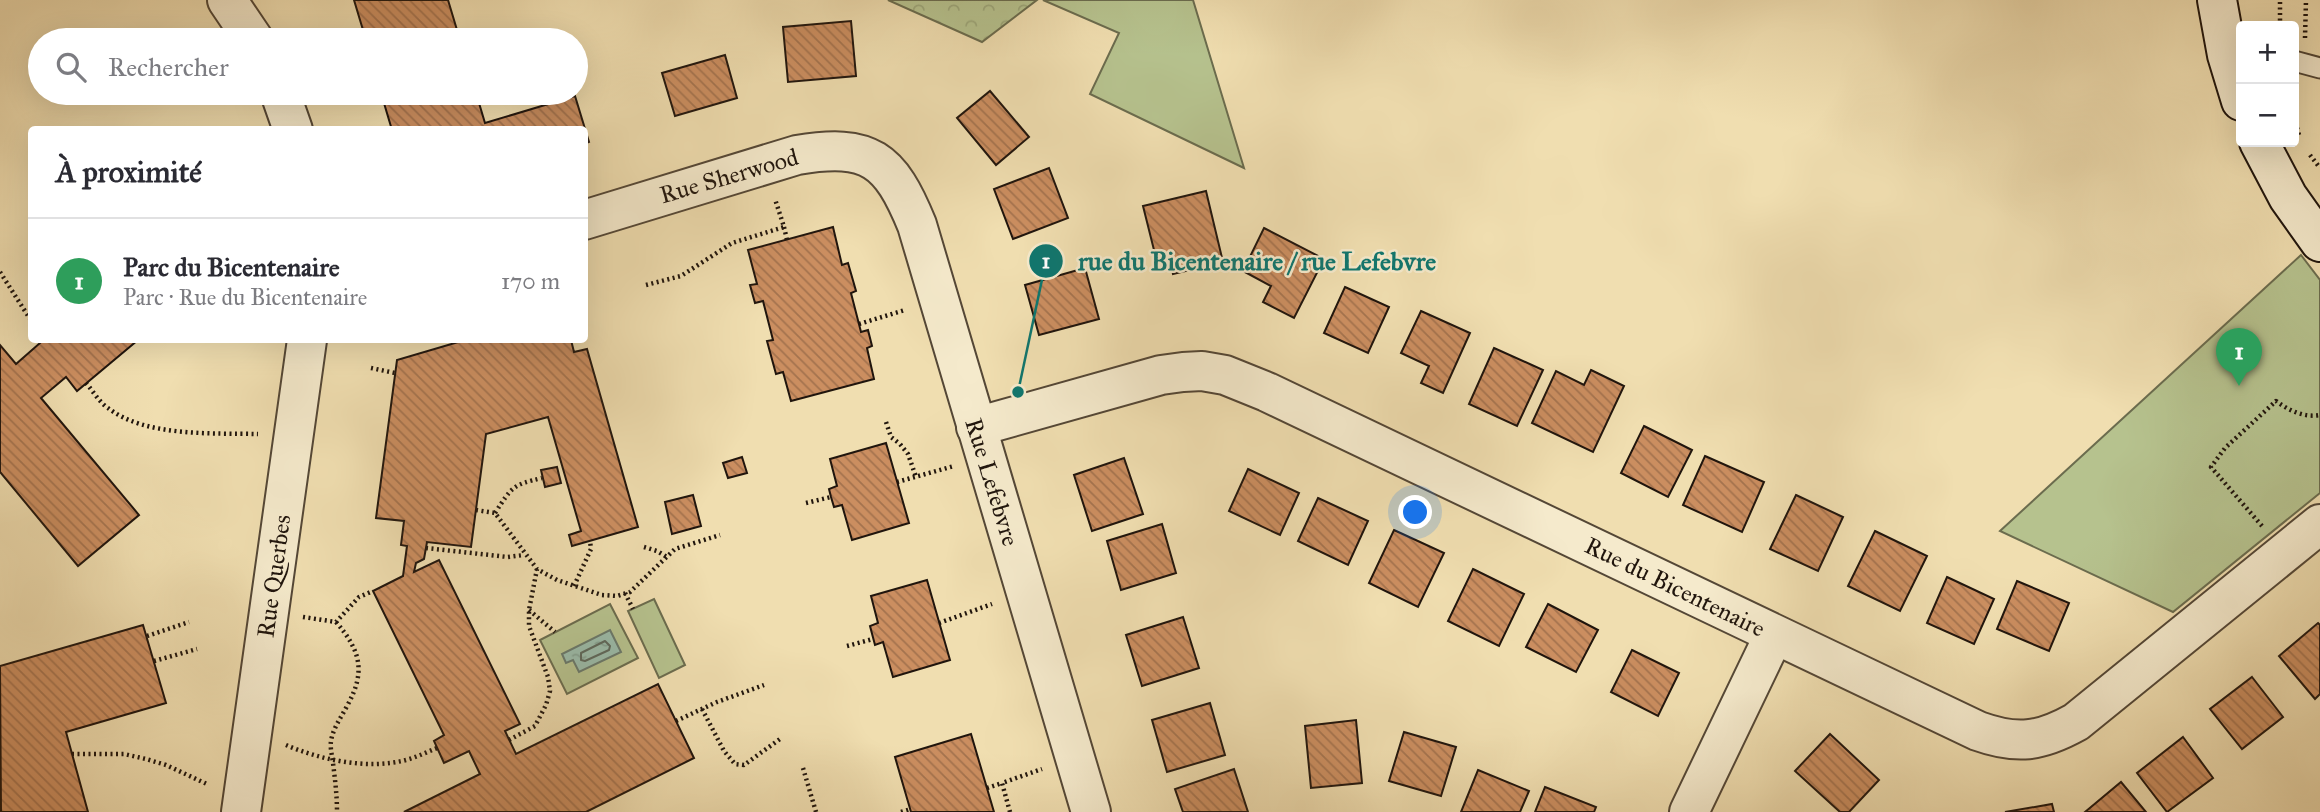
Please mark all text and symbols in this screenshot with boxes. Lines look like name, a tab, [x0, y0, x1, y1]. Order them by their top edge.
map controls	[2236, 21, 2299, 147]
button: +	[2236, 21, 2299, 84]
search box	[28, 28, 588, 105]
icon: search	[52, 48, 90, 86]
text: Rechercher	[108, 51, 229, 83]
button: −	[2236, 84, 2299, 147]
street label: Rue Sherwood	[656, 142, 802, 210]
text: À proximité	[56, 154, 202, 190]
callout: rue du Bicentenaire / rue Lefebvre	[1029, 238, 1450, 285]
text: rue du Bicentenaire / rue Lefebvre	[1077, 245, 1436, 277]
text: 1	[1042, 248, 1050, 274]
text: Parc du Bicentenaire	[123, 251, 340, 283]
text: 1	[74, 267, 84, 295]
text: 170 m	[501, 267, 560, 295]
text: Parc · Rue du Bicentenaire	[123, 283, 367, 311]
pin: 1	[2216, 328, 2262, 386]
street label: Rue Lefebvre	[958, 415, 1026, 549]
your location	[1398, 495, 1432, 529]
street label: Rue Querbes	[251, 513, 297, 639]
street label: Rue du Bicentenaire	[1580, 530, 1770, 644]

